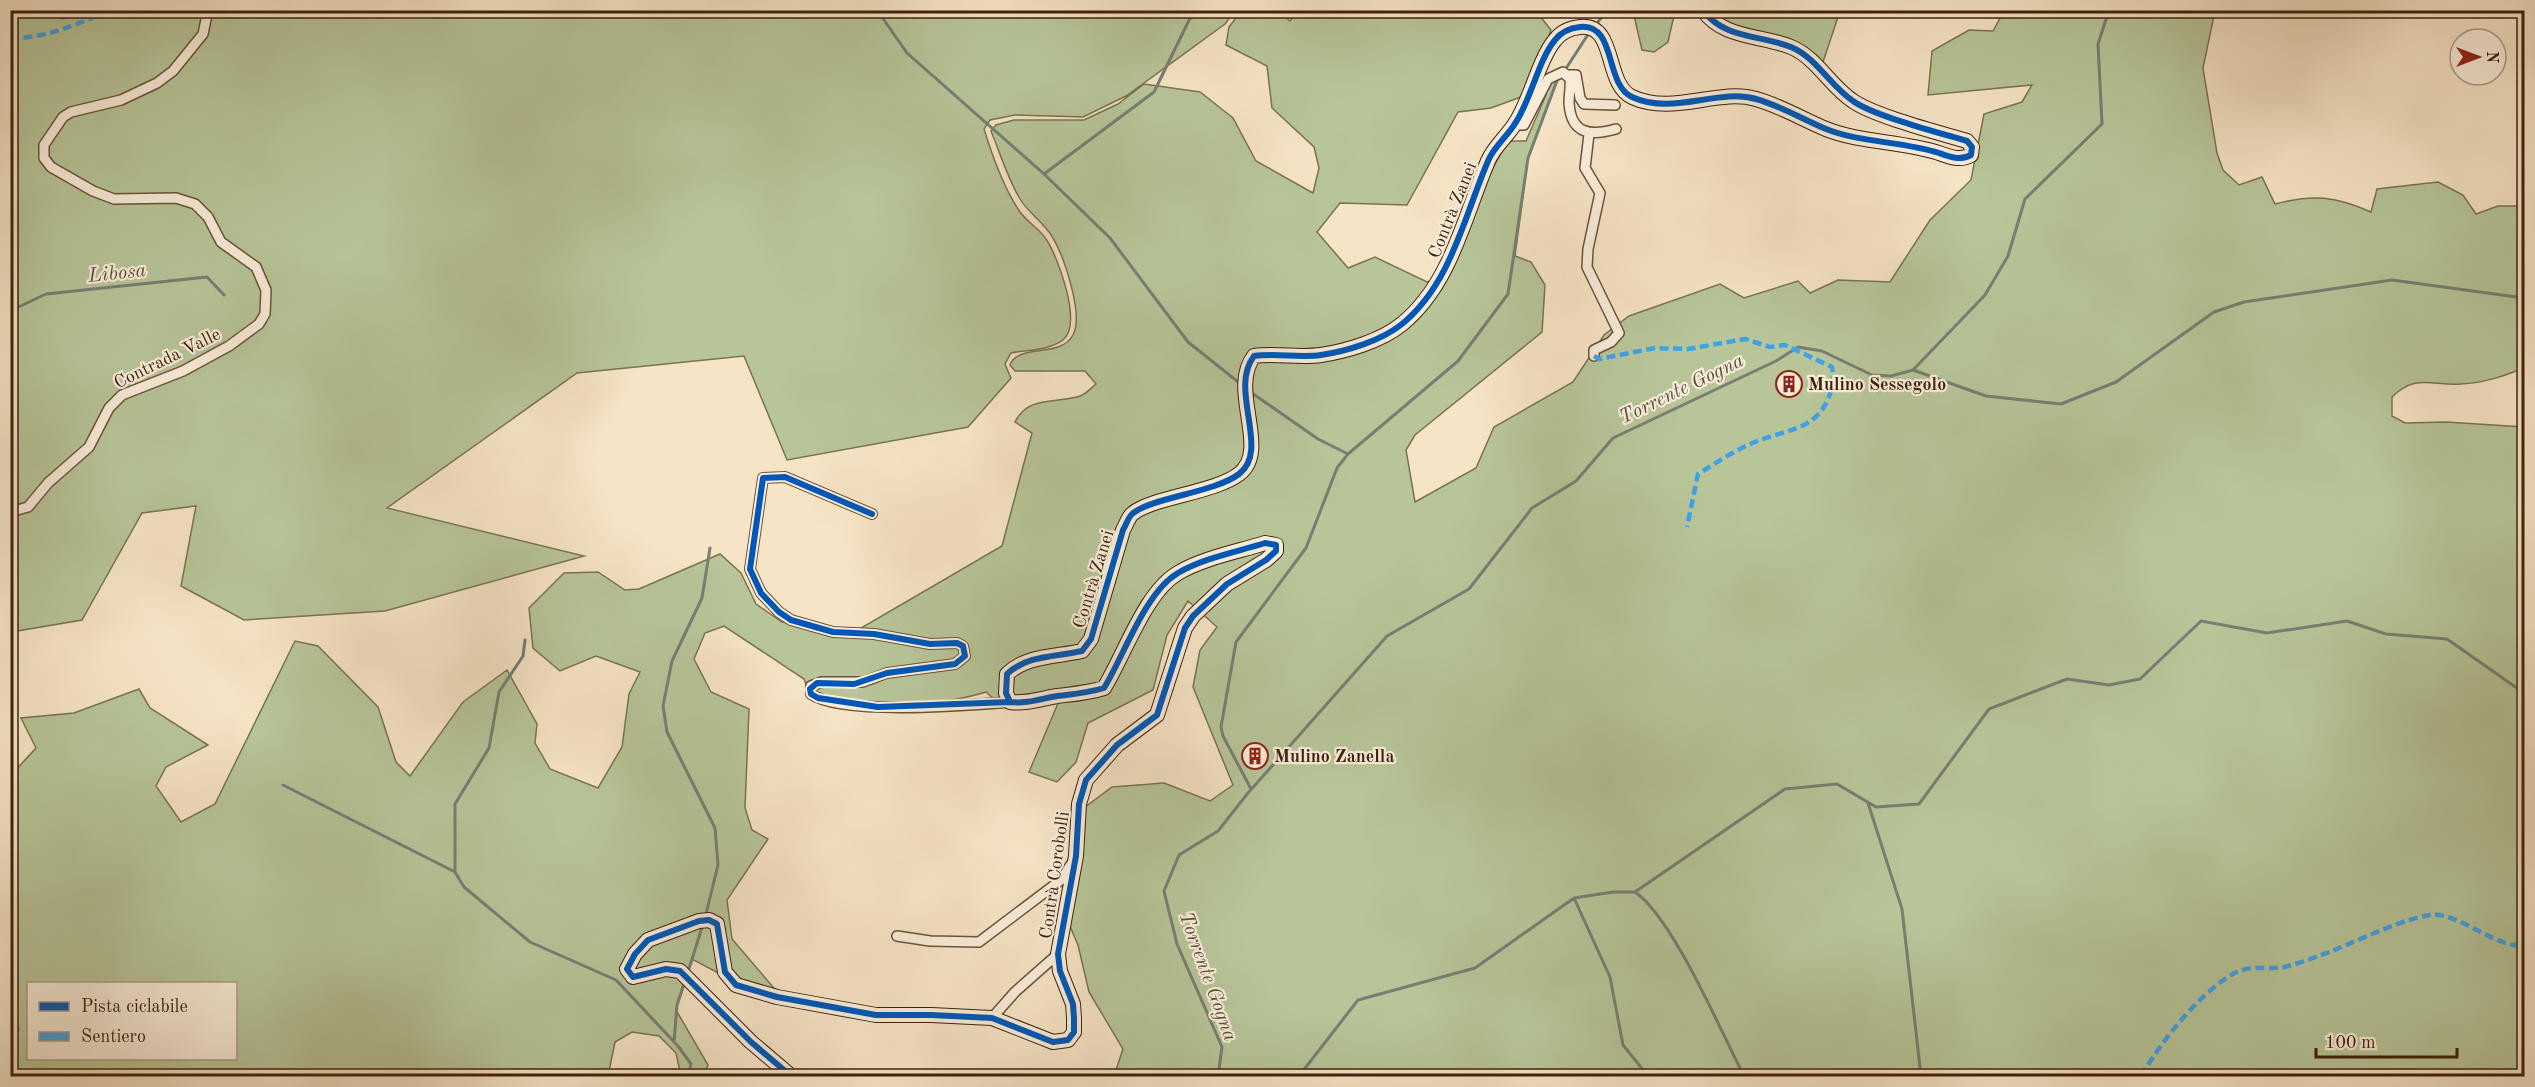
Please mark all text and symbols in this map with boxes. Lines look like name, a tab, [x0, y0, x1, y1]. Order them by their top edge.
north arrow	[2448, 27, 2508, 87]
text: N	[2483, 51, 2499, 64]
street label: Contrà Zanei	[1426, 160, 1480, 261]
water label: Libosa	[86, 261, 147, 287]
street label: Contrada Valle	[111, 325, 223, 392]
water label: Torrente Gogna	[1616, 351, 1748, 429]
building icon: Mulino Sessegolo	[1774, 369, 1804, 399]
place label: Mulino Sessegolo	[1808, 376, 1946, 394]
street label: Contrà Zanei	[1070, 528, 1117, 631]
building icon: Mulino Zanella	[1240, 741, 1270, 771]
place label: Mulino Zanella	[1274, 748, 1395, 766]
street label: Contrà Corobolli	[1037, 810, 1073, 940]
water label: Torrente Gogna	[1174, 909, 1240, 1044]
legend	[27, 982, 237, 1060]
text: Pista ciclabile	[81, 998, 188, 1016]
scale bar	[2316, 1021, 2457, 1059]
text: Sentiero	[81, 1028, 146, 1046]
text: 100 m	[2325, 1034, 2376, 1052]

